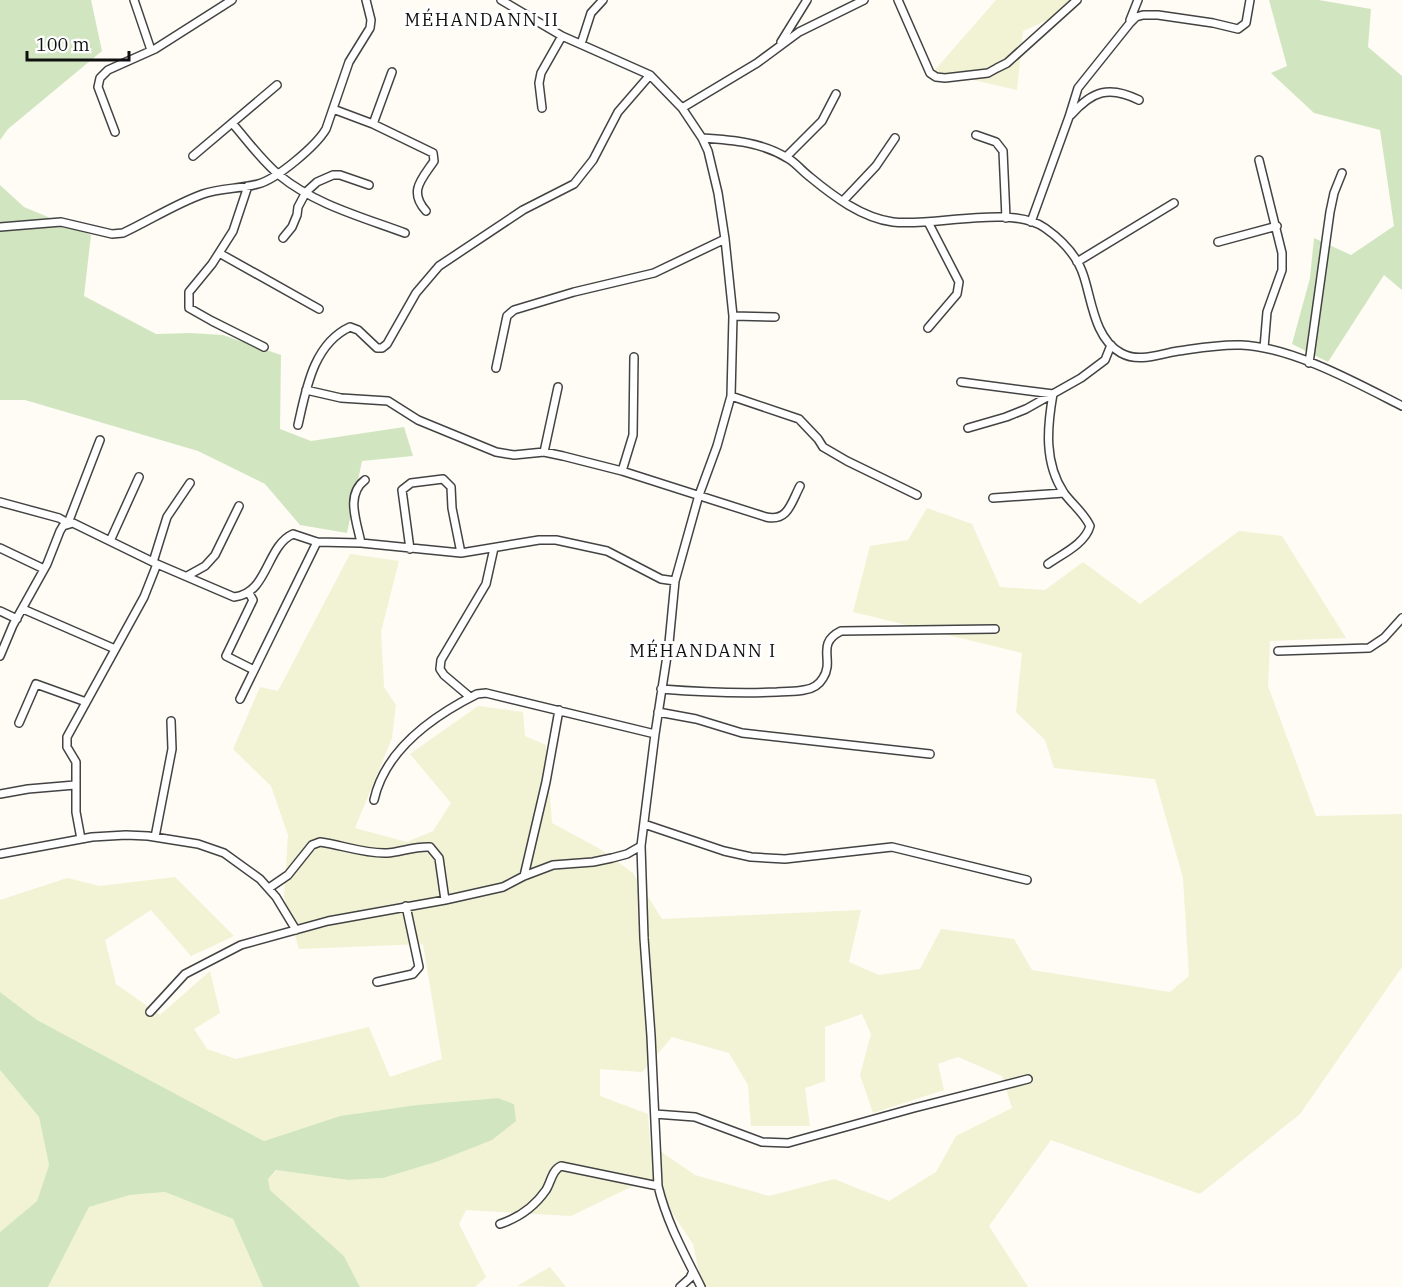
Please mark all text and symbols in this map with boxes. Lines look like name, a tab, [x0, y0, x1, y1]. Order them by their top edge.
district label: MÉHANDANN II	[405, 8, 560, 31]
scale bar	[27, 24, 129, 62]
text: 100 m	[36, 33, 90, 56]
district label: MÉHANDANN I	[629, 639, 777, 662]

